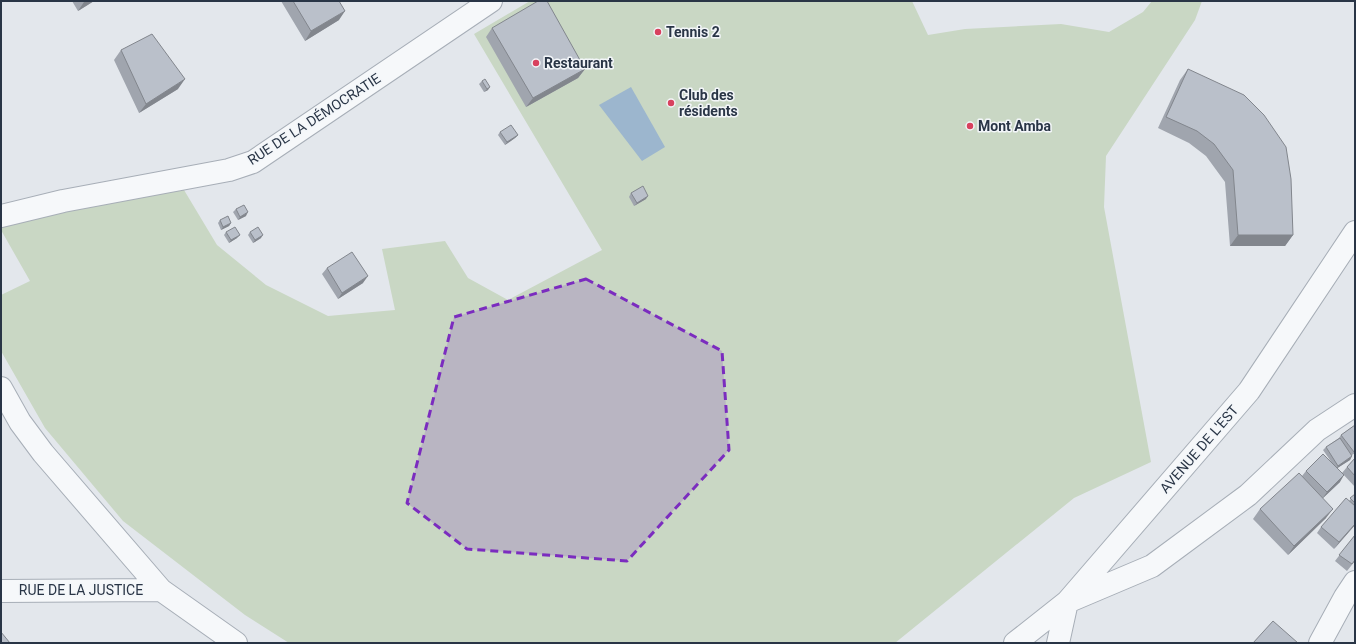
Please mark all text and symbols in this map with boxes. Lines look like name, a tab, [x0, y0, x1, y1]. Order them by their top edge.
place label: Tennis 2	[666, 24, 720, 40]
marker: Tennis 2	[653, 27, 663, 37]
place label: Restaurant	[544, 55, 613, 71]
marker: Restaurant	[531, 58, 541, 68]
street label: RUE DE LA DÉMOCRATIE	[244, 69, 383, 168]
place label: Club des résidents	[679, 87, 738, 119]
marker: Club des résidents	[666, 98, 676, 108]
place label: Mont Amba	[978, 118, 1051, 134]
marker: Mont Amba	[965, 121, 975, 131]
street label: AVENUE DE L'EST	[1157, 401, 1242, 496]
street label: RUE DE LA JUSTICE	[19, 582, 143, 598]

